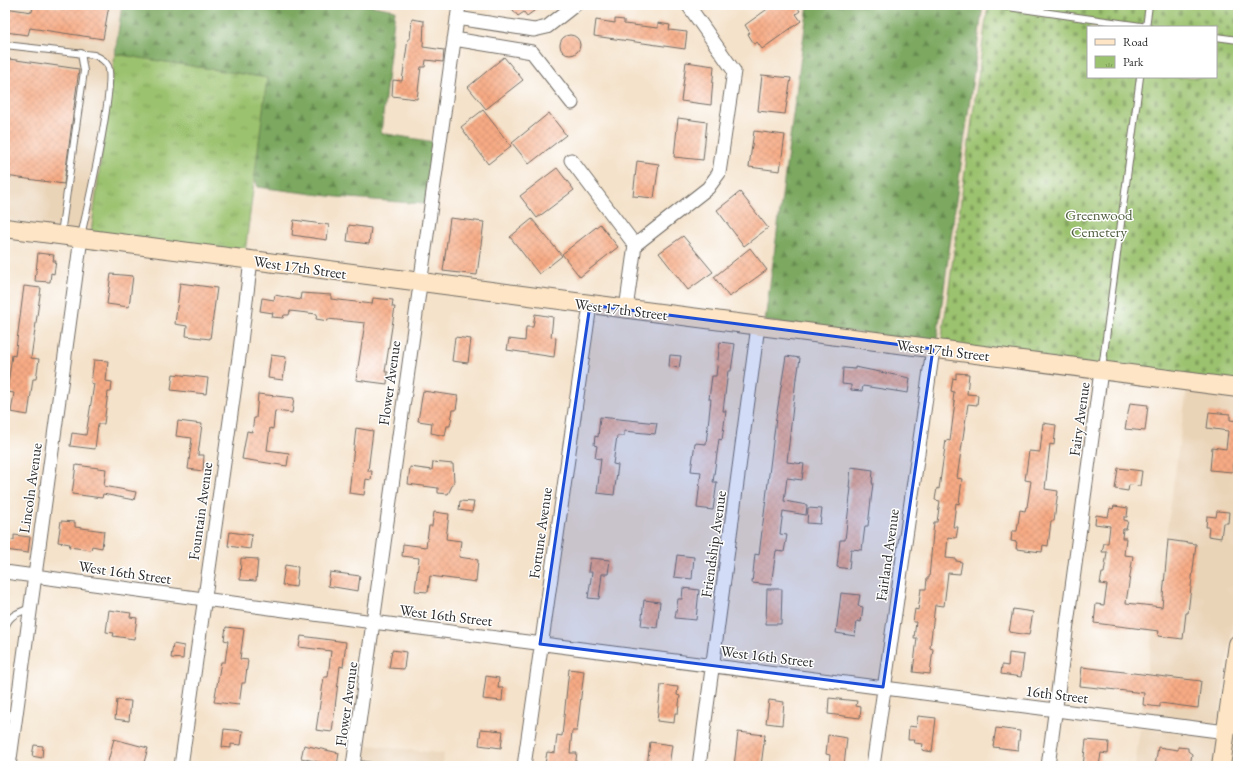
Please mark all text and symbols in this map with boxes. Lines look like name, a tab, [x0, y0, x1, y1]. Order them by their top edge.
legend	[1087, 26, 1217, 78]
text: Road	[1123, 34, 1149, 50]
text: Park	[1123, 54, 1144, 70]
park label: Greenwood Cemetery	[1065, 205, 1133, 241]
street label: West 17th Street	[252, 251, 348, 283]
street label: West 17th Street	[573, 294, 669, 324]
street label: West 17th Street	[895, 335, 991, 365]
street label: Flower Avenue	[374, 339, 404, 427]
street label: Fairy Avenue	[1064, 381, 1094, 457]
street label: Lincoln Avenue	[14, 442, 46, 534]
street label: Fountain Avenue	[184, 461, 216, 561]
street label: Fortune Avenue	[524, 486, 556, 580]
street label: Friendship Avenue	[696, 489, 730, 599]
street label: Fairland Avenue	[871, 507, 903, 602]
street label: West 16th Street	[77, 556, 173, 588]
street label: West 16th Street	[398, 600, 494, 630]
street label: West 16th Street	[719, 641, 815, 671]
street label: Flower Avenue	[331, 660, 361, 748]
street label: 16th Street	[1025, 681, 1090, 707]

